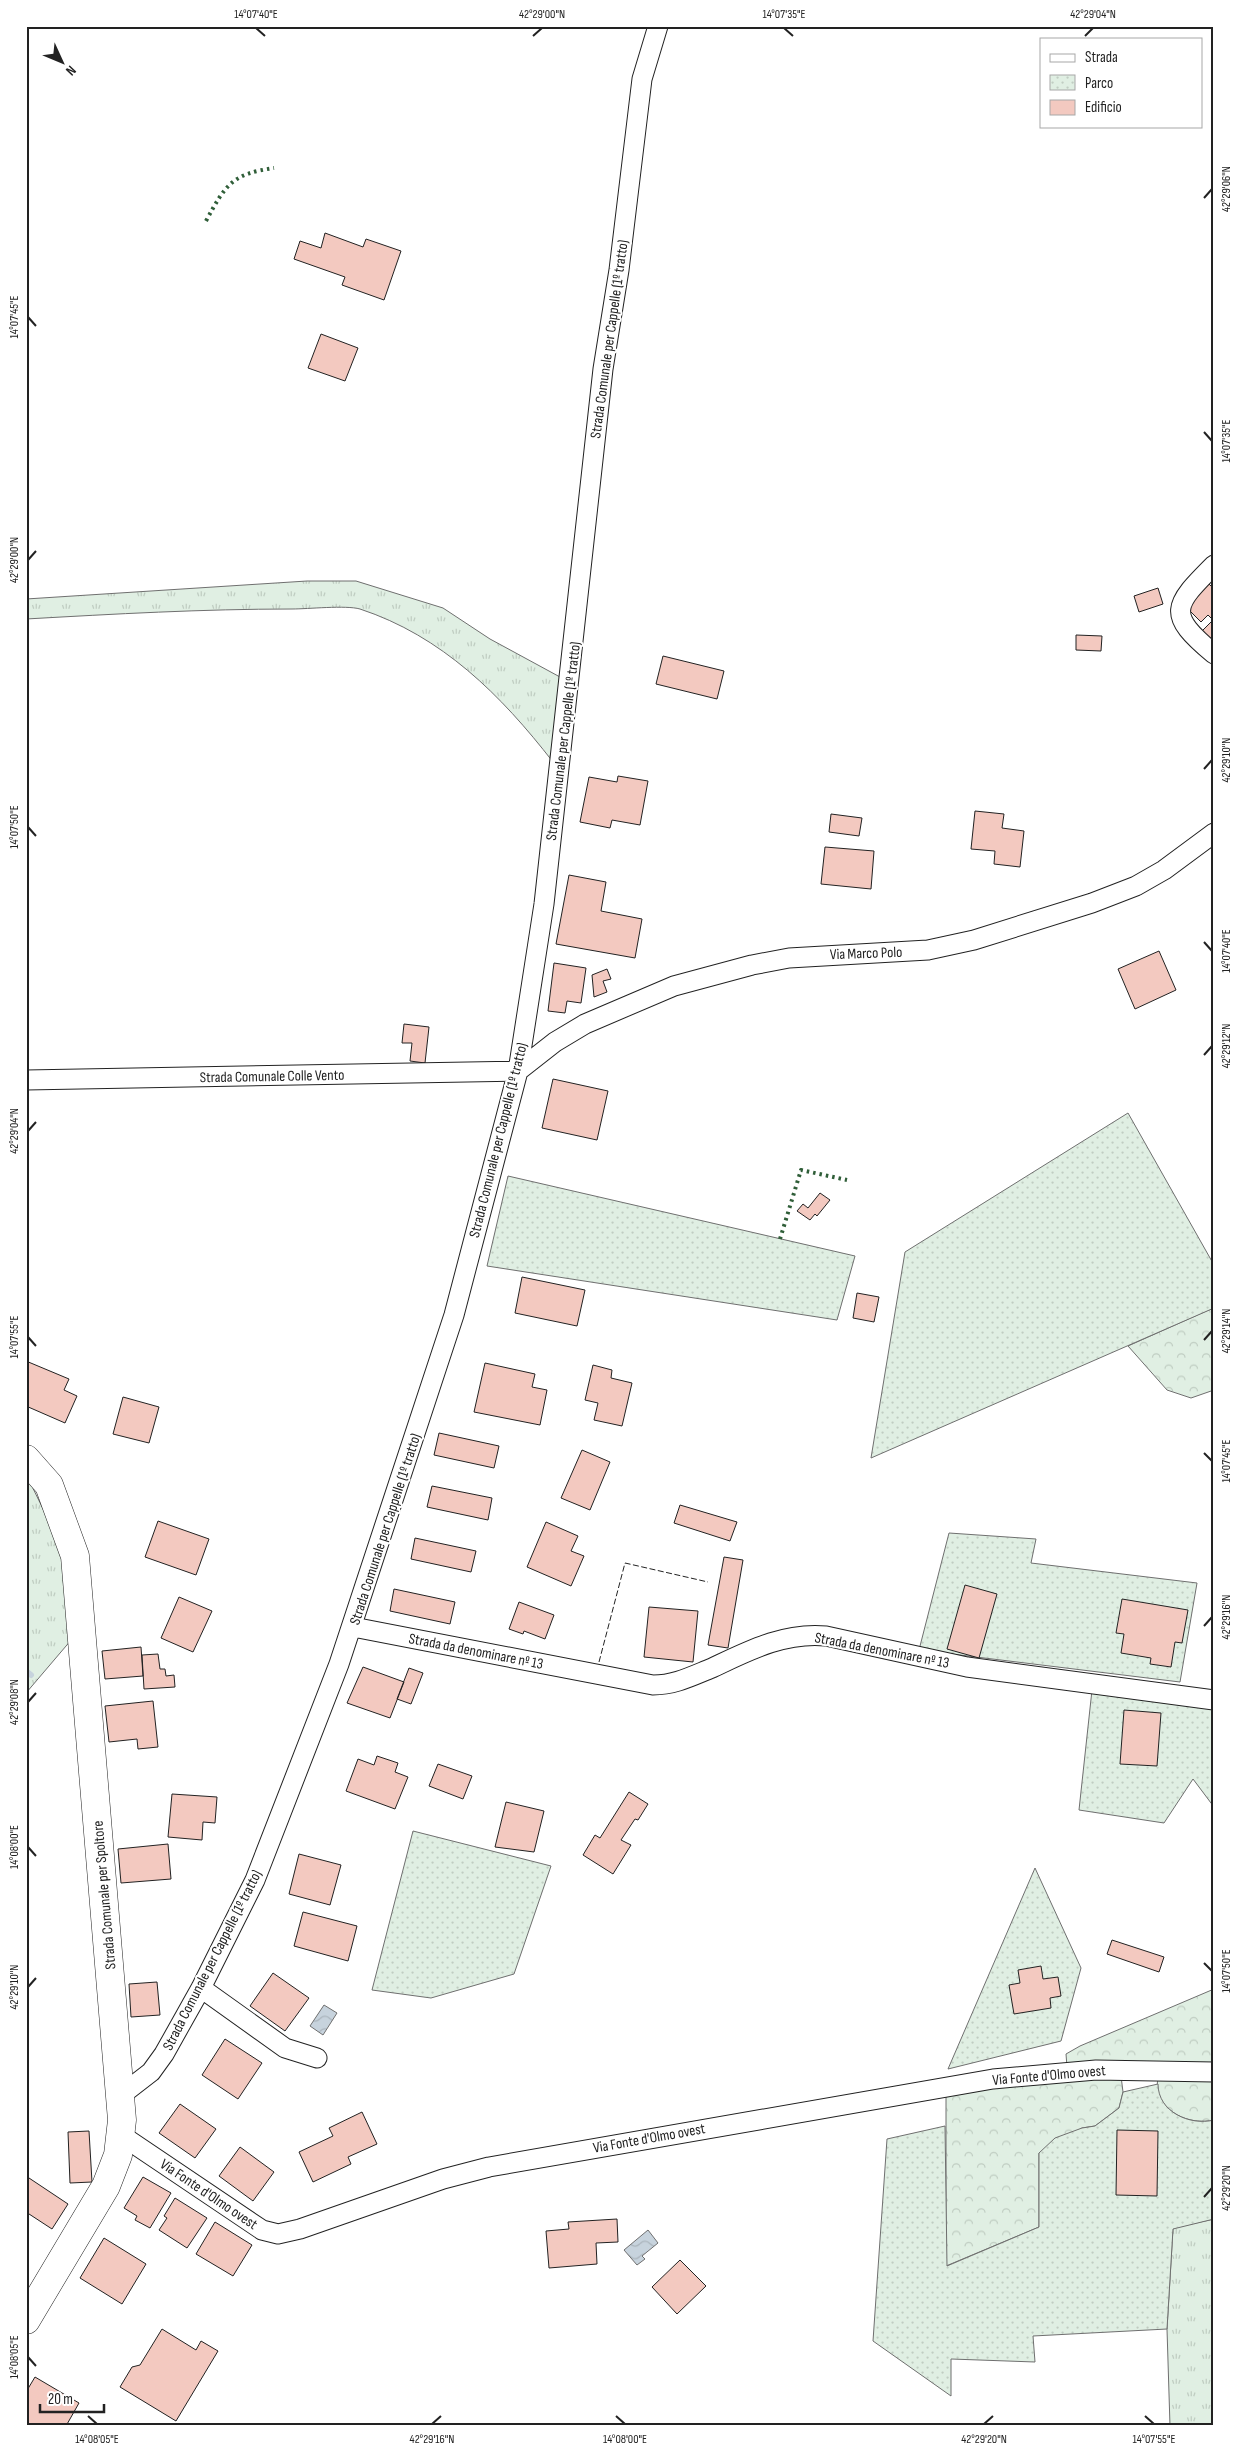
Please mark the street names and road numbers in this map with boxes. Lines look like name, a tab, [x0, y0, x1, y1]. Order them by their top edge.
street label: Strada Comunale per Cappelle (1º tratto)	[586, 239, 633, 440]
street label: Strada Comunale per Cappelle (1º tratto)	[542, 640, 585, 842]
street label: Via Marco Polo	[829, 943, 903, 964]
street label: Strada Comunale per Cappelle (1º tratto)	[465, 1041, 532, 1240]
street label: Strada Comunale Colle Vento	[199, 1066, 345, 1087]
street label: Strada Comunale per Cappelle (1º tratto)	[345, 1431, 425, 1627]
street label: Strada da denominare nº 13	[813, 1628, 951, 1673]
street label: Strada da denominare nº 13	[407, 1629, 545, 1674]
street label: Strada Comunale per Spoltore	[89, 1820, 120, 1970]
street label: Strada Comunale per Cappelle (1º tratto)	[159, 1867, 266, 2054]
street label: Via Fonte d'Olmo ovest	[992, 2061, 1107, 2090]
street label: Via Fonte d'Olmo ovest	[591, 2119, 707, 2158]
street label: Via Fonte d'Olmo ovest	[156, 2155, 261, 2234]

